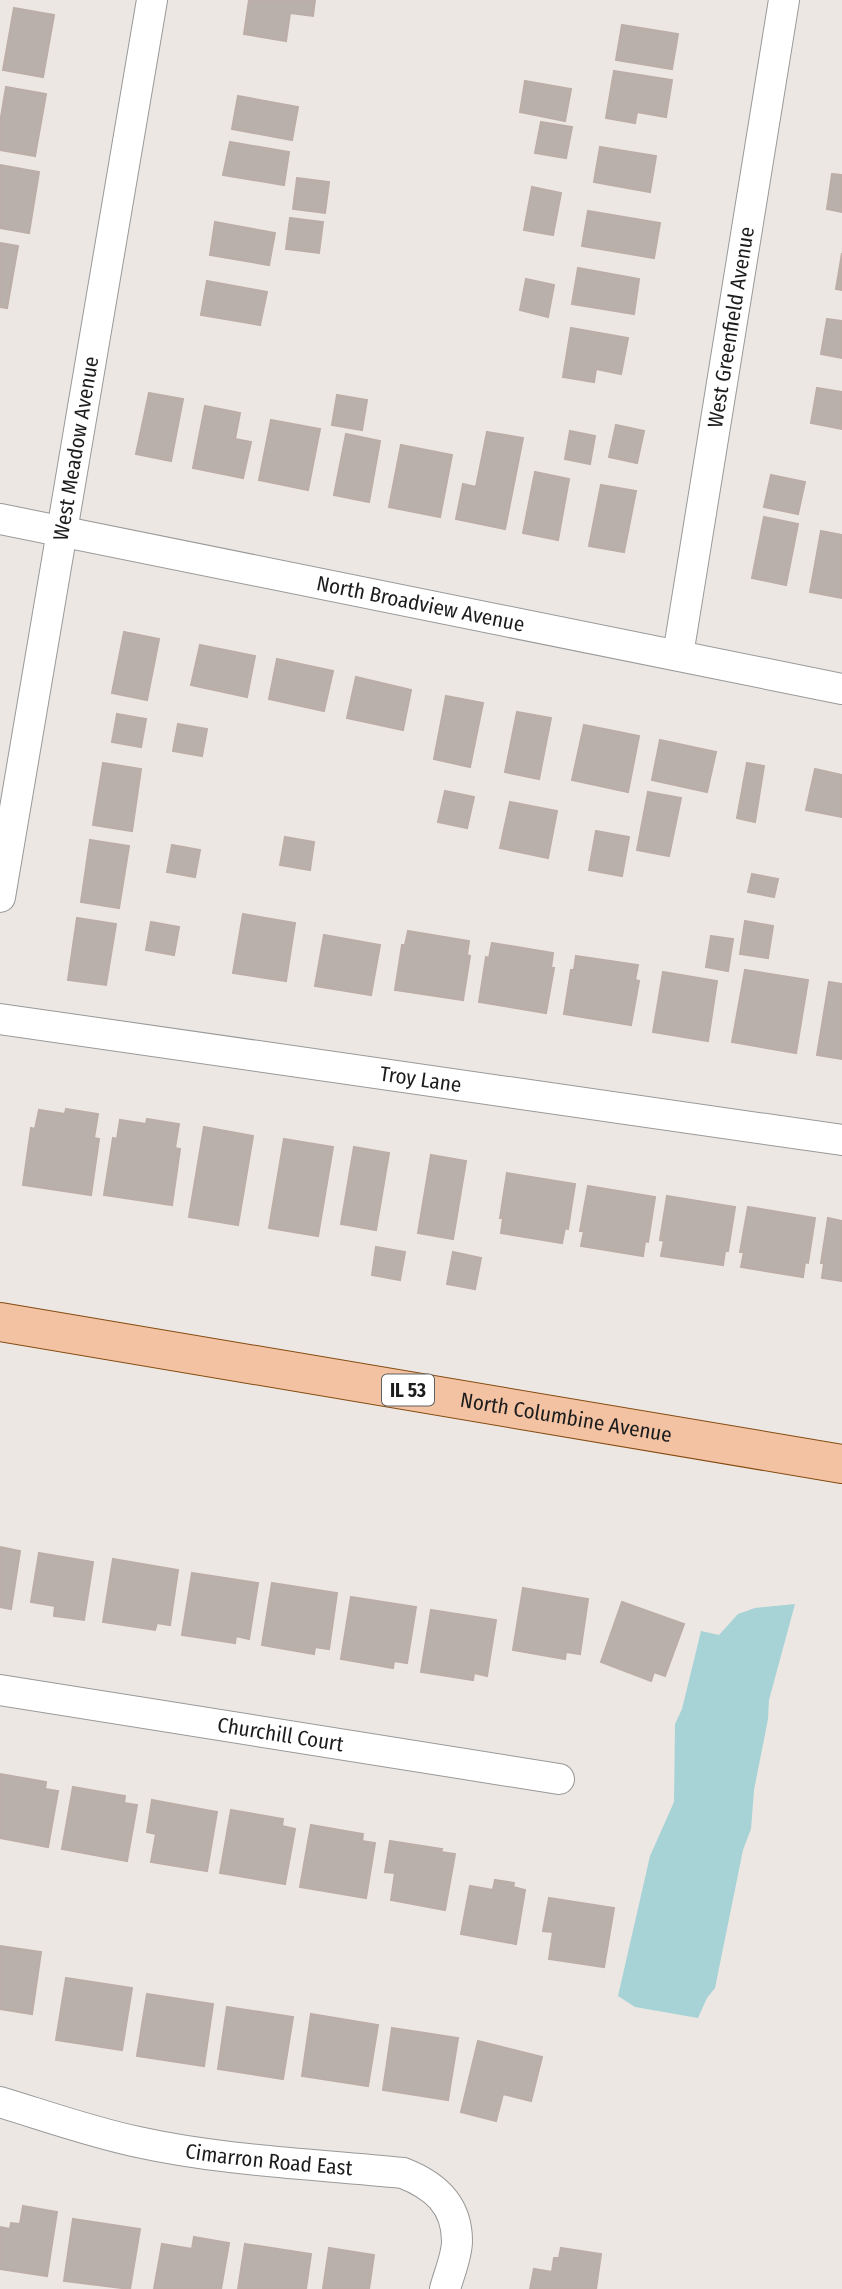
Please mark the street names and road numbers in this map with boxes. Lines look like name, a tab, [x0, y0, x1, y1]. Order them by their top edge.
street label: West Greenfield Avenue	[702, 225, 760, 430]
street label: West Meadow Avenue	[48, 354, 104, 542]
street label: North Broadview Avenue	[314, 570, 527, 638]
street label: Troy Lane	[378, 1061, 463, 1098]
road number: IL 53	[382, 1374, 434, 1406]
street label: North Columbine Avenue	[458, 1387, 674, 1448]
street label: Churchill Court	[216, 1712, 345, 1758]
street label: Cimarron Road East	[184, 2138, 354, 2181]

